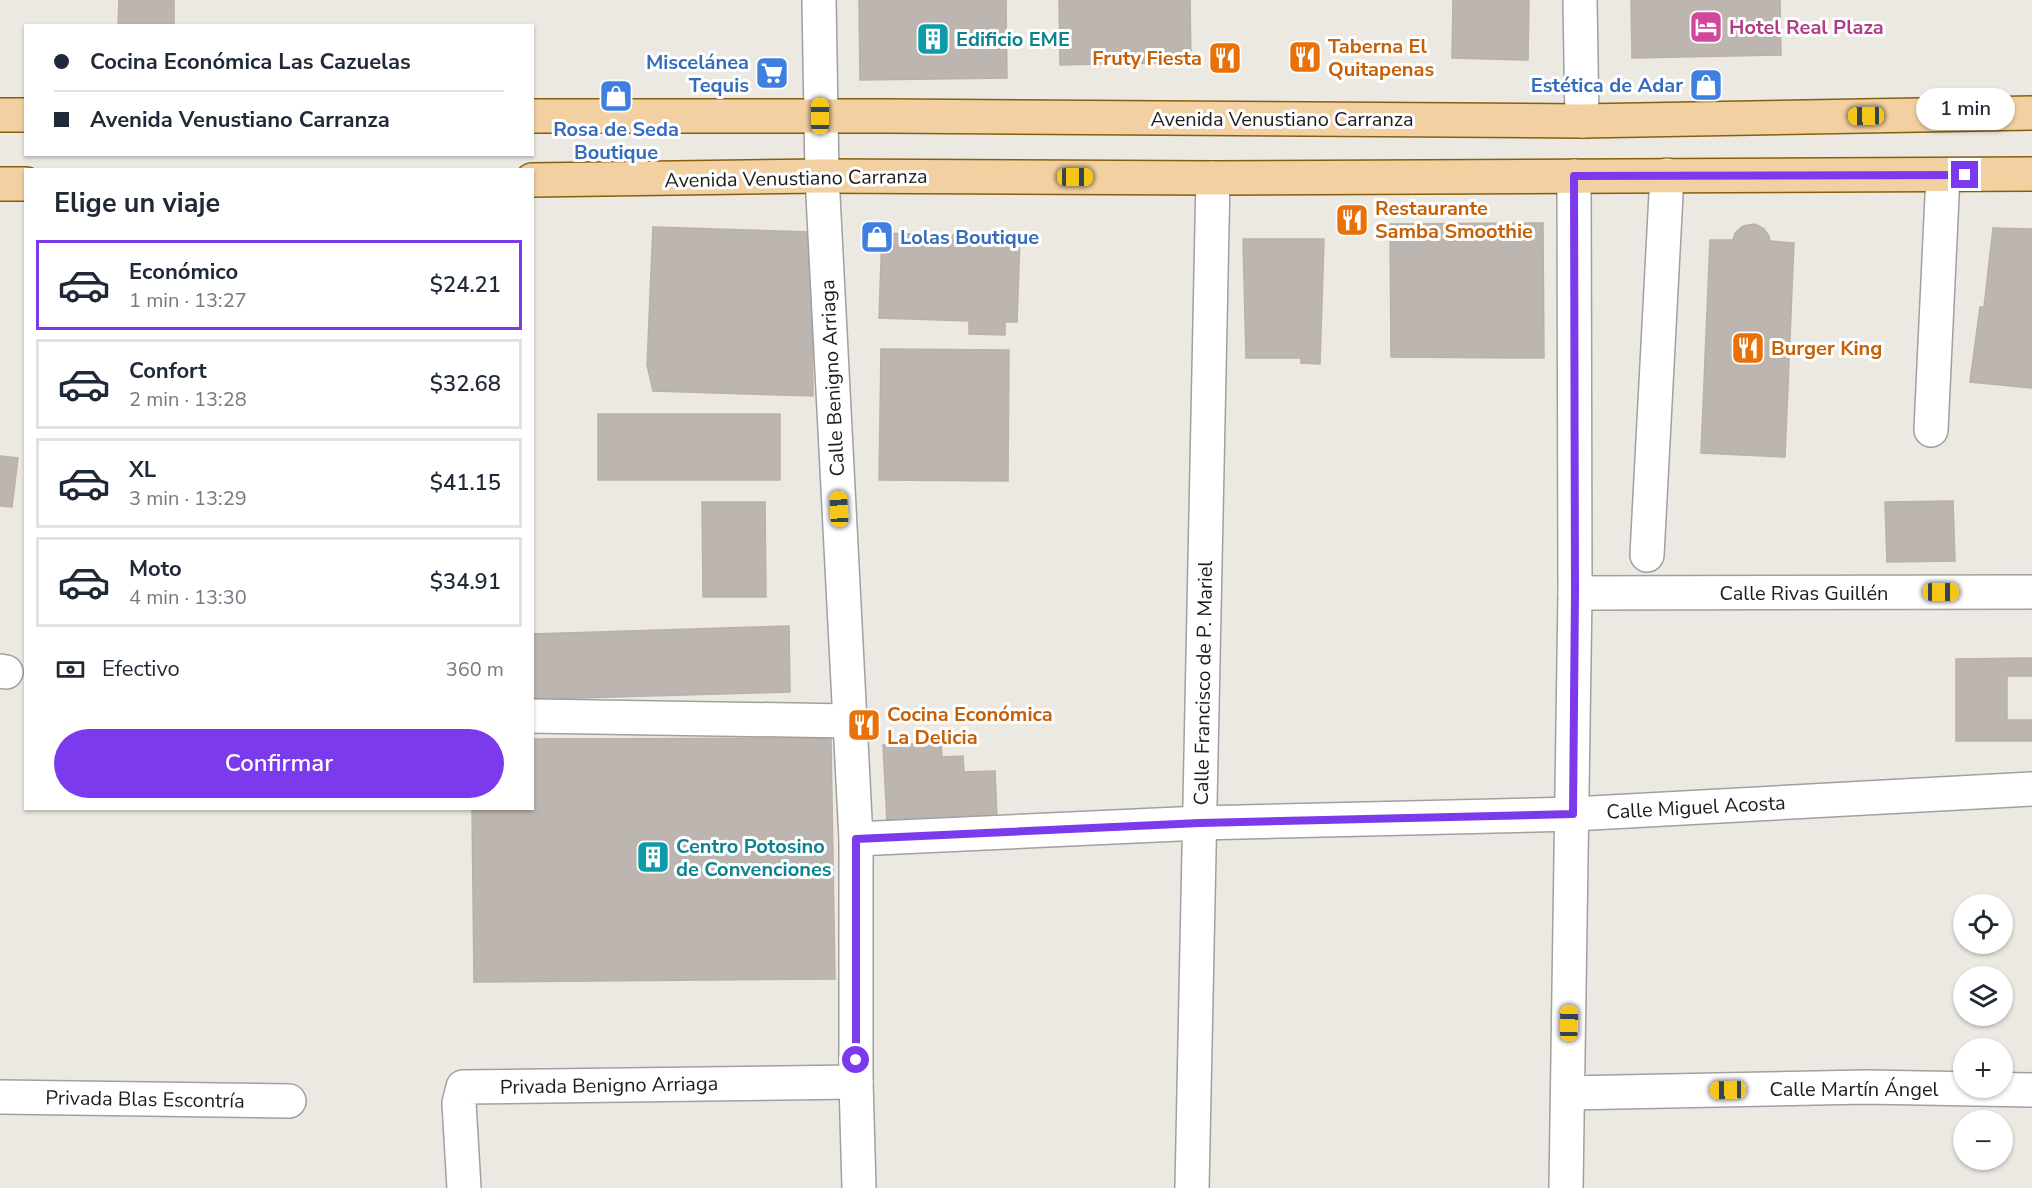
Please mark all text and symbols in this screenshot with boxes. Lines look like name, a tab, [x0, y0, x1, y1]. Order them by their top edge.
hotel icon: Hotel Real Plaza	[1688, 9, 1724, 45]
place label: Hotel Real Plaza	[1729, 14, 1884, 41]
building icon: Edificio EME	[915, 21, 951, 57]
place label: Edificio EME	[956, 26, 1070, 53]
place label: Taberna El Quitapenas	[1328, 33, 1434, 83]
restaurant icon: Taberna El Quitapenas	[1287, 39, 1323, 75]
restaurant icon: Fruty Fiesta	[1207, 40, 1243, 76]
place label: Fruty Fiesta	[1092, 45, 1202, 72]
text: Cocina Económica Las Cazuelas	[90, 47, 411, 77]
place label: Miscelánea Tequis	[646, 49, 749, 99]
supermarket icon: Miscelánea Tequis	[754, 55, 790, 91]
shop icon: Estética de Adar	[1688, 67, 1724, 103]
place label: Estética de Adar	[1531, 72, 1683, 99]
shop icon: Rosa de Seda Boutique	[598, 78, 634, 114]
callout: 1 min	[1916, 88, 2014, 130]
text: 1 min	[1940, 95, 1991, 122]
car	[811, 98, 829, 134]
text: Avenida Venustiano Carranza	[90, 105, 390, 135]
street label: Avenida Venustiano Carranza	[1150, 106, 1414, 133]
car	[1848, 107, 1884, 125]
place label: Rosa de Seda Boutique	[553, 116, 679, 166]
route end	[1951, 161, 1978, 188]
street label: Avenida Venustiano Carranza	[664, 163, 928, 194]
car	[1057, 168, 1093, 186]
text: Elige un viaje	[54, 185, 220, 222]
place label: Restaurante Samba Smoothie	[1375, 195, 1533, 245]
restaurant icon: Restaurante Samba Smoothie	[1334, 202, 1370, 238]
shop icon: Lolas Boutique	[859, 219, 895, 255]
place label: Lolas Boutique	[900, 224, 1039, 251]
text: Económico	[129, 257, 238, 287]
icon: car	[57, 258, 111, 312]
text: $24.21	[430, 270, 501, 300]
street label: Calle Benigno Arriaga	[814, 279, 851, 477]
text: 1 min · 13:27	[129, 287, 247, 314]
restaurant icon: Burger King	[1730, 330, 1766, 366]
place label: Burger King	[1771, 335, 1882, 362]
text: Confort	[129, 356, 207, 386]
icon: car	[57, 357, 111, 411]
text: $32.68	[430, 369, 501, 399]
text: 2 min · 13:28	[129, 386, 247, 413]
text: XL	[129, 455, 156, 485]
icon: car	[57, 456, 111, 510]
text: $41.15	[430, 468, 501, 498]
text: 3 min · 13:29	[129, 485, 247, 512]
car	[829, 491, 849, 527]
text: Moto	[129, 554, 182, 584]
icon: car	[57, 555, 111, 609]
street label: Calle Francisco de P. Mariel	[1188, 560, 1219, 806]
text: $34.91	[430, 567, 501, 597]
street label: Calle Rivas Guillén	[1720, 580, 1888, 607]
car	[1923, 583, 1959, 601]
text: 4 min · 13:30	[129, 584, 247, 611]
icon: cash	[54, 653, 87, 686]
text: Efectivo	[102, 654, 180, 684]
text: 360 m	[446, 656, 504, 683]
place label: Cocina Económica La Delicia	[887, 701, 1053, 751]
restaurant icon: Cocina Económica La Delicia	[846, 707, 882, 743]
button: Confirmar	[54, 729, 504, 798]
street label: Calle Miguel Acosta	[1606, 789, 1786, 826]
place label: Centro Potosino de Convenciones	[676, 833, 832, 883]
building icon: Centro Potosino de Convenciones	[635, 839, 671, 875]
map controls	[1953, 894, 2013, 1170]
button: locate	[1953, 894, 2013, 954]
button: layers	[1953, 966, 2013, 1026]
car	[1560, 1005, 1578, 1041]
button: +	[1953, 1038, 2013, 1098]
route start	[842, 1046, 869, 1073]
street label: Privada Benigno Arriaga	[500, 1070, 718, 1101]
street label: Calle Martín Ángel	[1770, 1076, 1939, 1103]
car	[1710, 1081, 1746, 1099]
street label: Privada Blas Escontría	[45, 1084, 245, 1115]
button: −	[1953, 1110, 2013, 1170]

